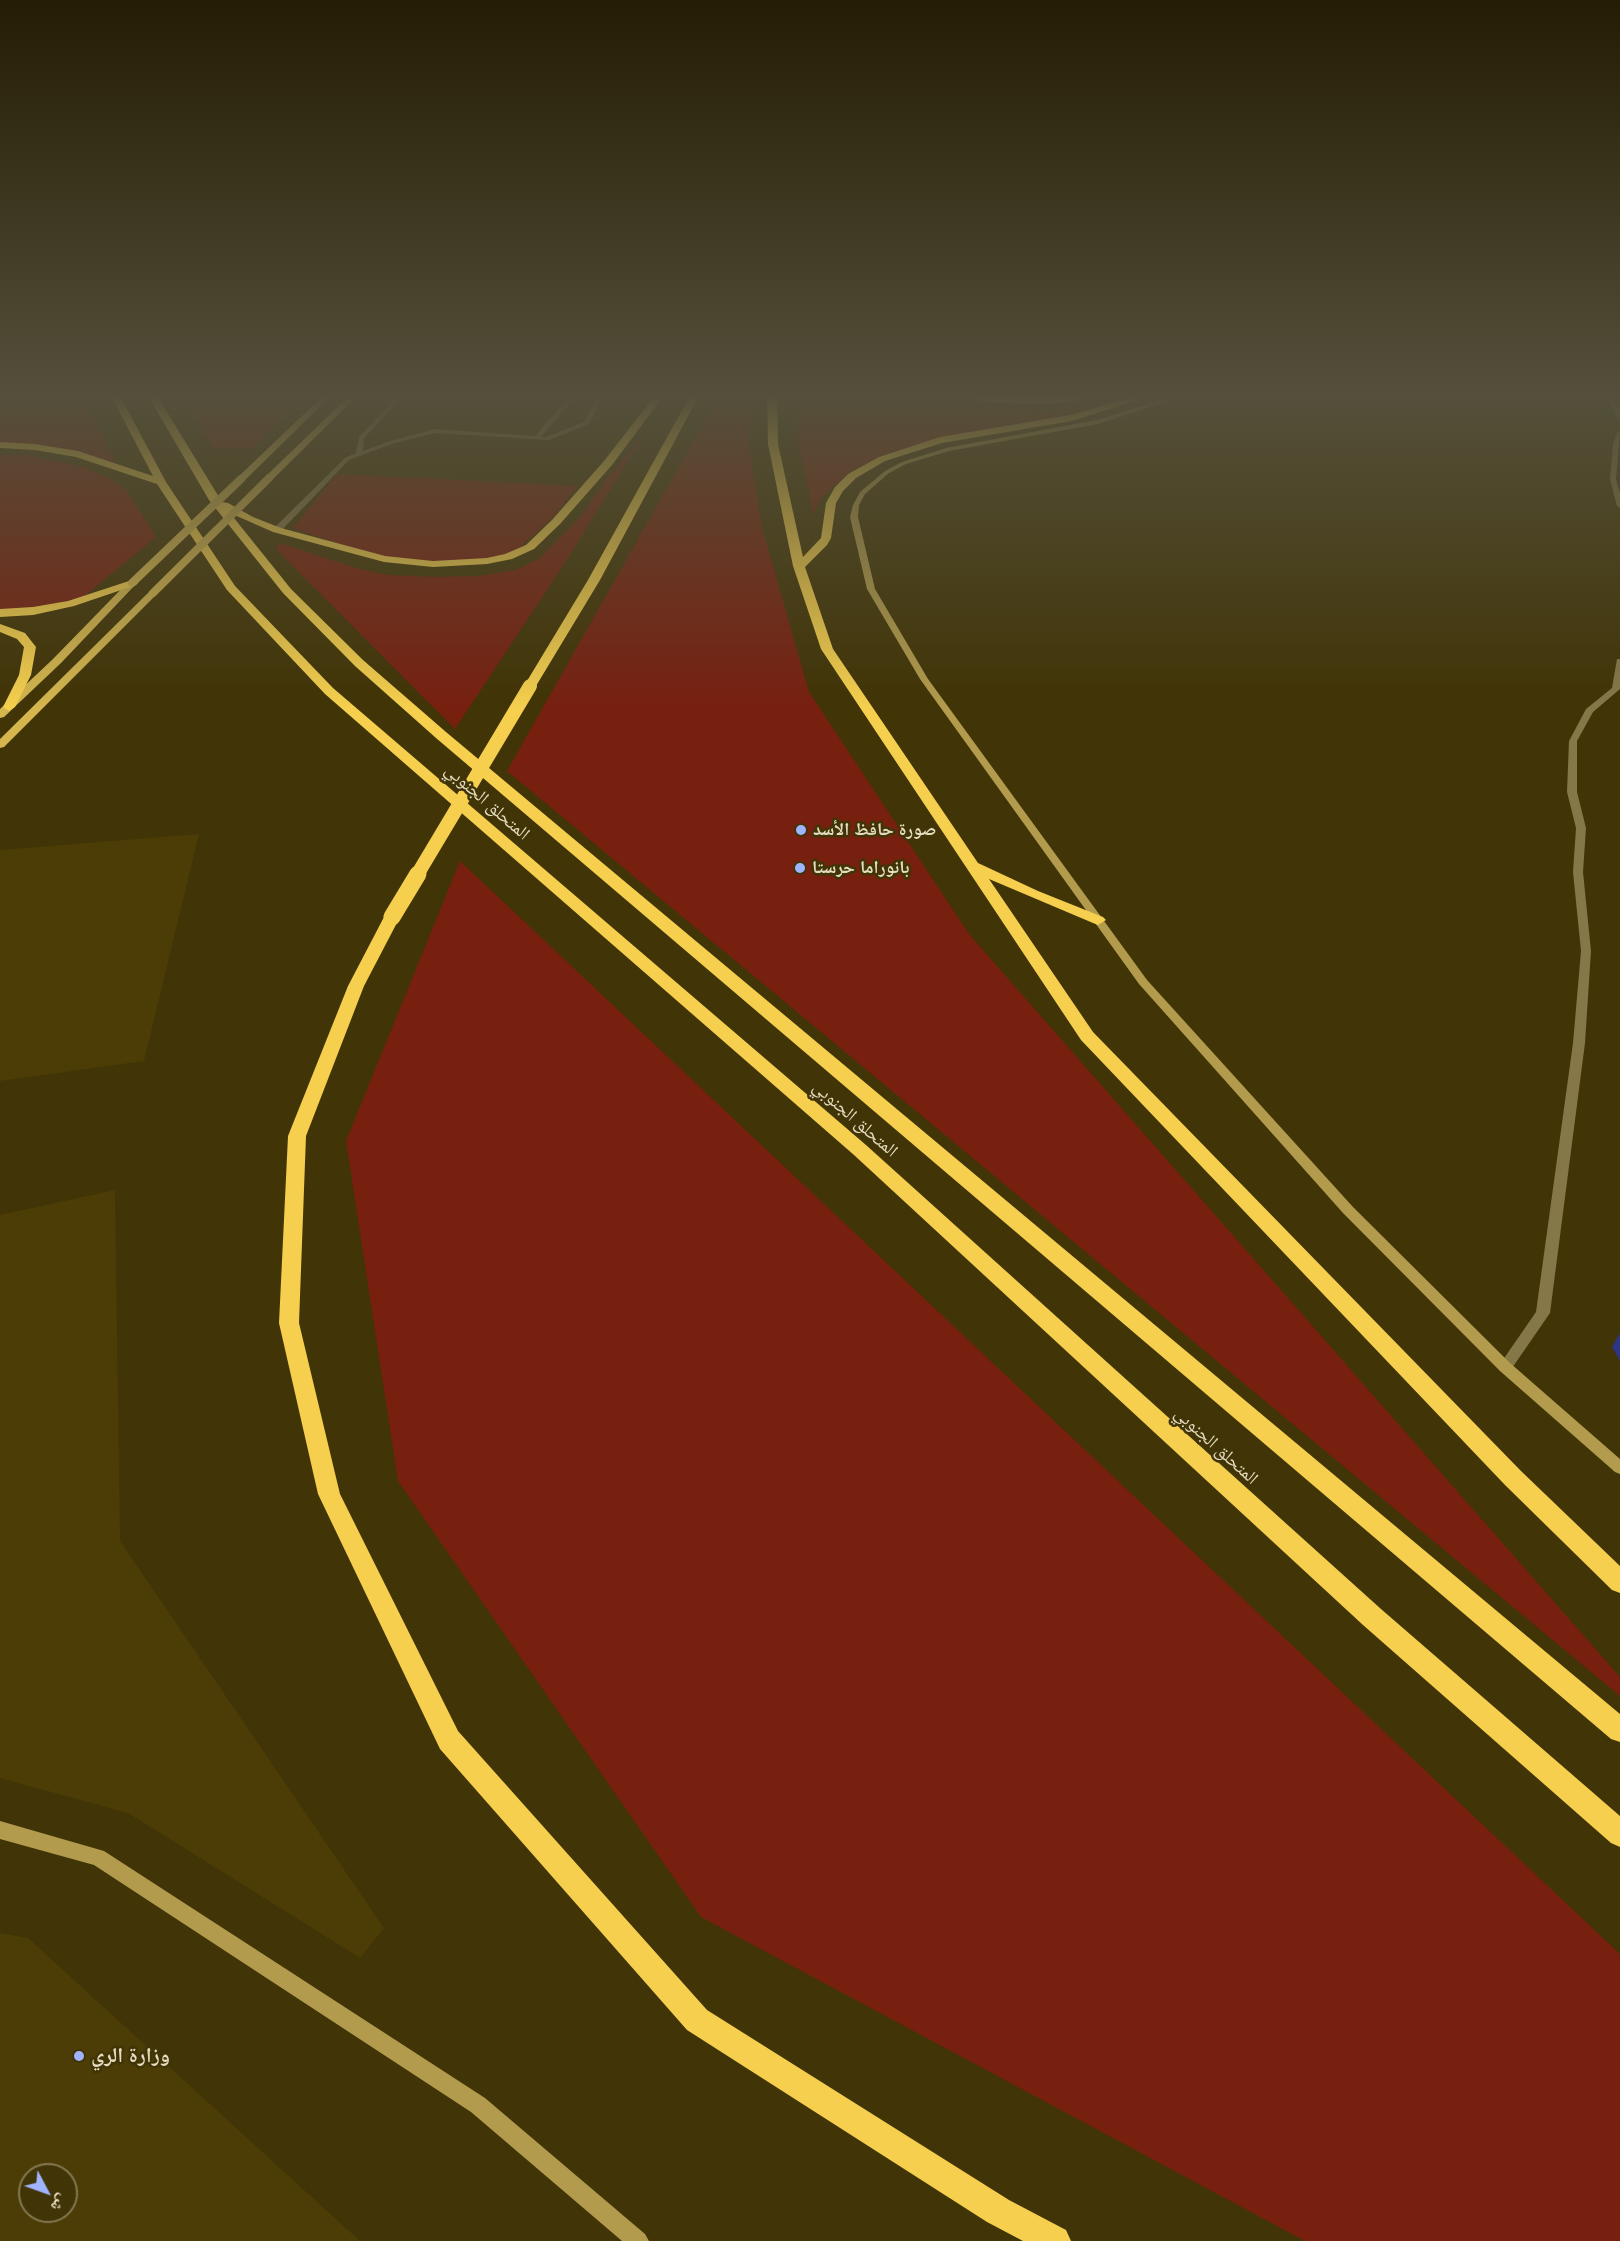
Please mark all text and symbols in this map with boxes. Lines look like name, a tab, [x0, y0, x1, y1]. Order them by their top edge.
street label: المتحلق الجنوبي	[440, 759, 534, 845]
place label: صورة حافظ الأسد	[813, 819, 936, 841]
marker: صورة حافظ الأسد	[794, 823, 808, 837]
place label: بانوراما حرستا	[812, 857, 909, 879]
marker: بانوراما حرستا	[793, 861, 807, 875]
street label: المتحلق الجنوبي	[808, 1076, 902, 1162]
street label: المتحلق الجنوبي	[1170, 1403, 1262, 1489]
place label: وزارة الري	[91, 2043, 170, 2069]
marker: وزارة الري	[72, 2049, 86, 2063]
north arrow	[18, 2163, 78, 2223]
text: ش	[46, 2190, 74, 2217]

